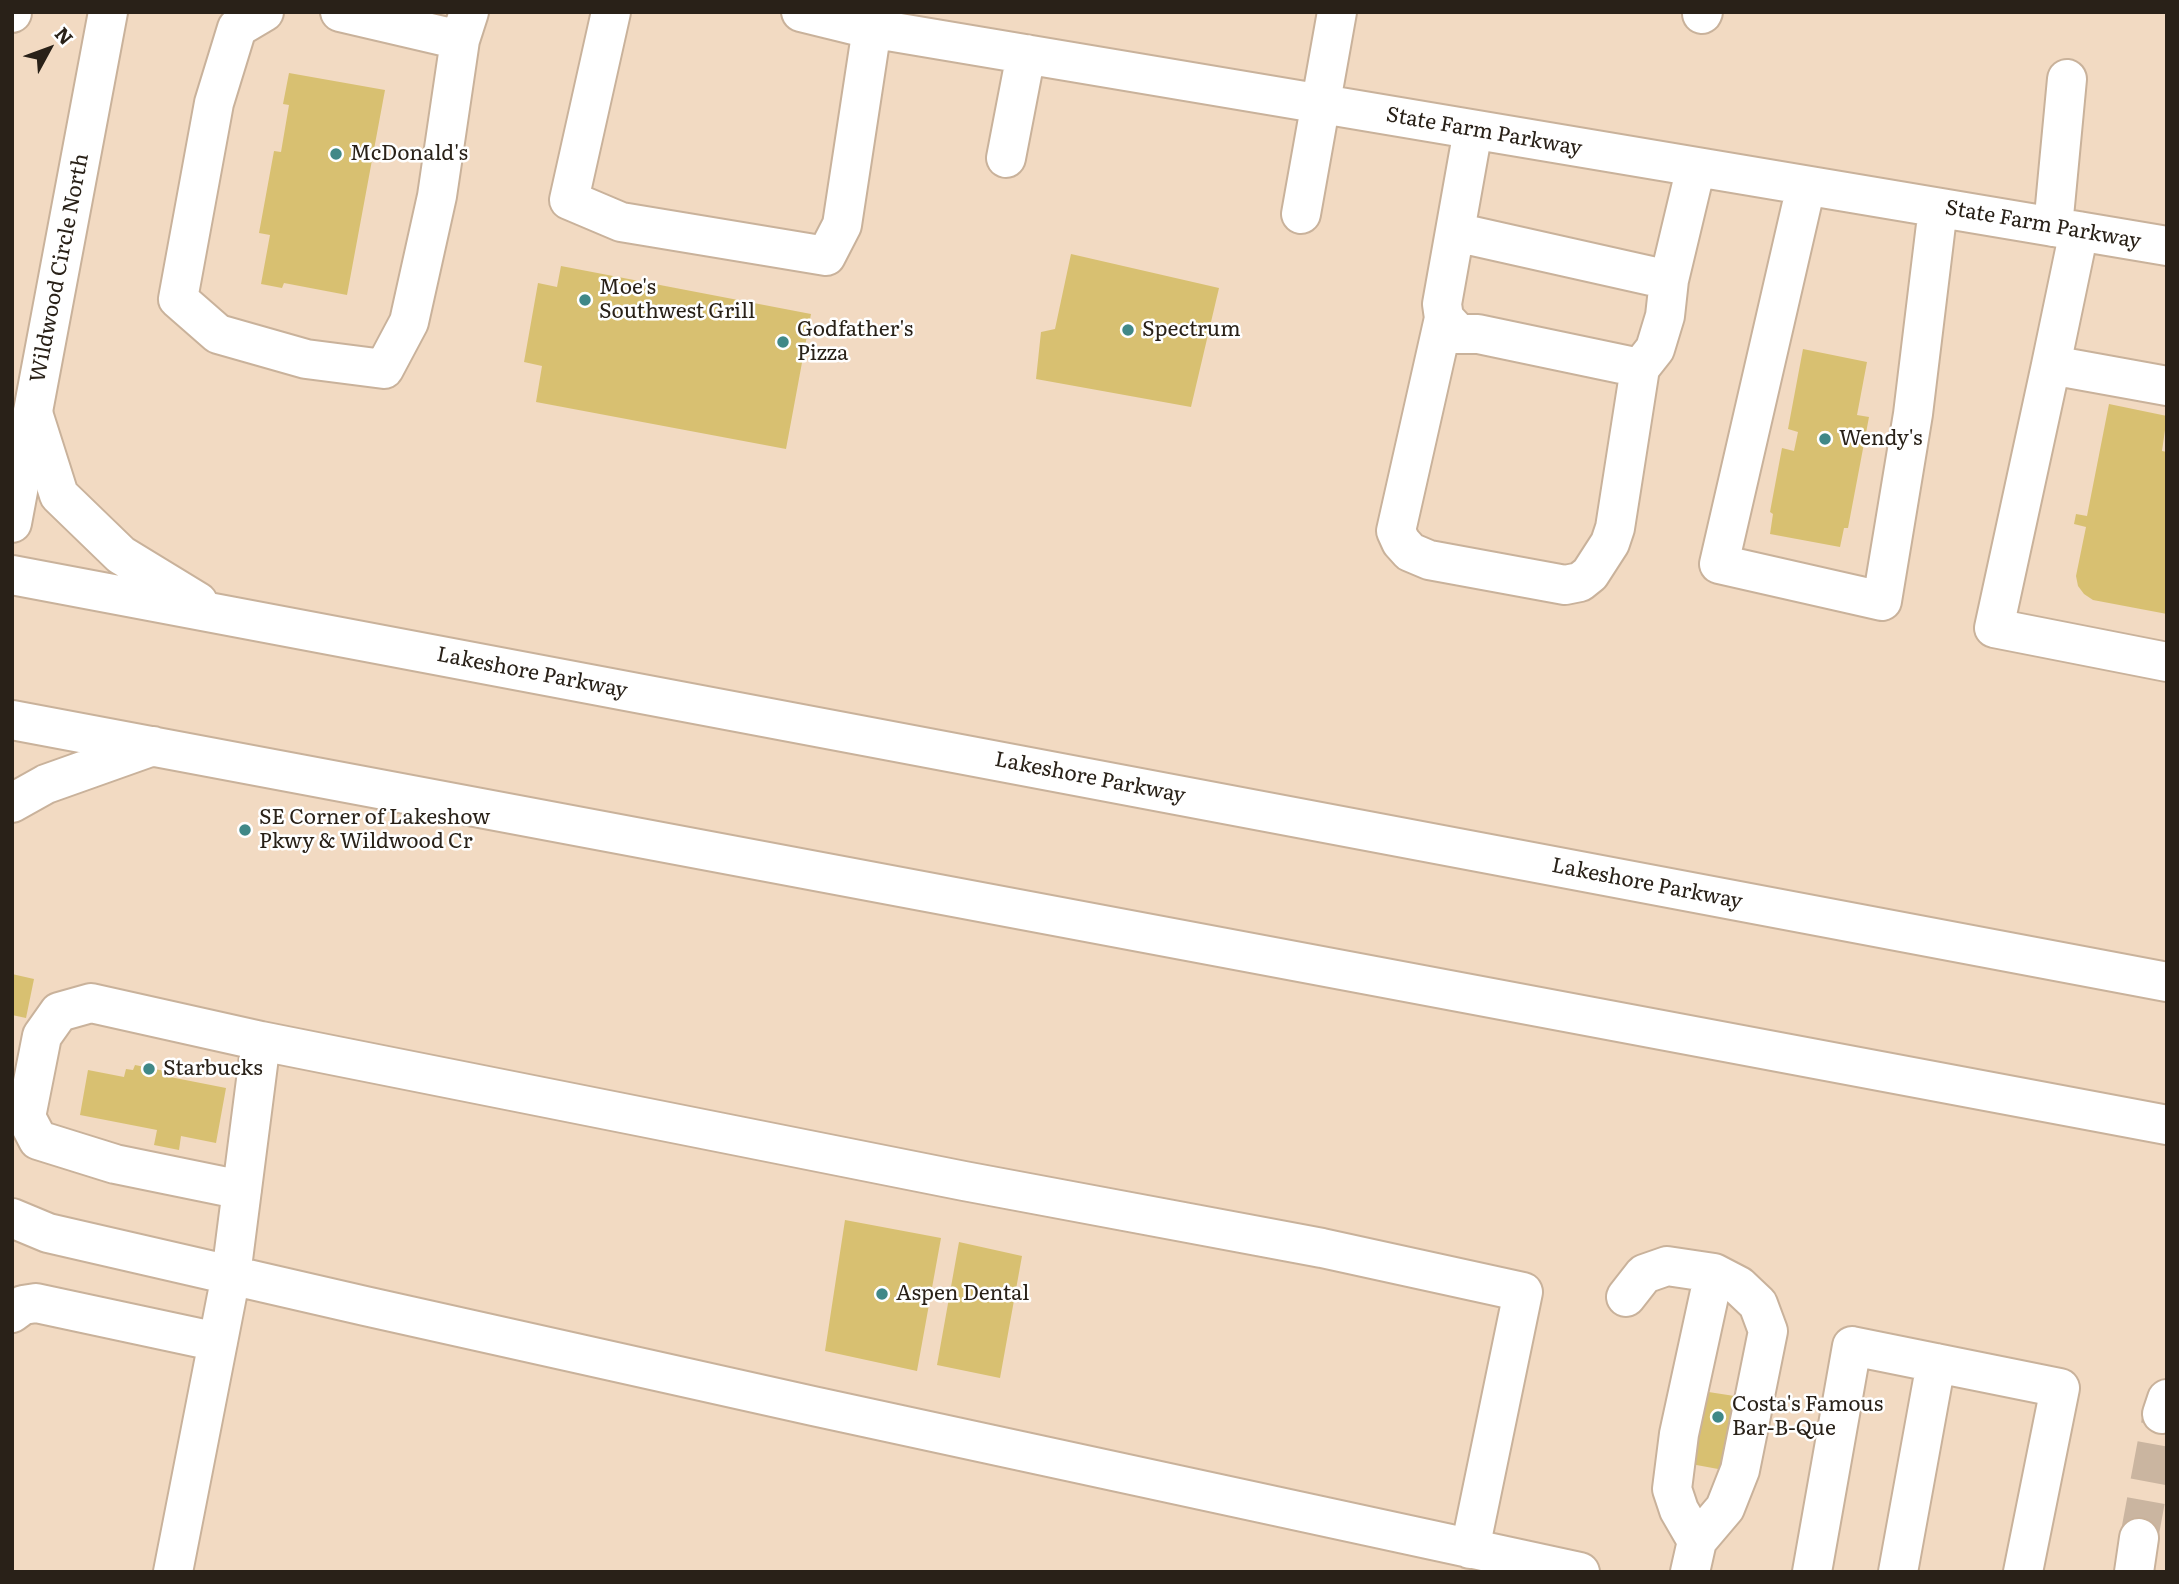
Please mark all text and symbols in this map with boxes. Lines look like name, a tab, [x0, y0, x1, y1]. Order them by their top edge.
north arrow	[14, 14, 84, 84]
text: N	[49, 20, 81, 50]
street label: State Farm Parkway	[1384, 102, 1584, 162]
place label: McDonald's	[350, 141, 468, 167]
marker: McDonald's	[328, 146, 344, 162]
street label: Wildwood Circle North	[25, 151, 95, 385]
street label: State Farm Parkway	[1943, 195, 2143, 255]
place label: Moe's Southwest Grill	[599, 275, 755, 325]
marker: Moe's Southwest Grill	[577, 292, 593, 308]
place label: Godfather's Pizza	[797, 317, 913, 367]
place label: Spectrum	[1142, 317, 1241, 343]
marker: Spectrum	[1120, 322, 1136, 338]
marker: Godfather's Pizza	[775, 334, 791, 350]
place label: Wendy's	[1839, 426, 1923, 452]
marker: Wendy's	[1817, 431, 1833, 447]
street label: Lakeshore Parkway	[434, 642, 630, 704]
street label: Lakeshore Parkway	[992, 747, 1188, 809]
place label: SE Corner of Lakeshow Pkwy & Wildwood Cr	[259, 805, 490, 855]
marker: SE Corner of Lakeshow Pkwy & Wildwood Cr	[237, 822, 253, 838]
street label: Lakeshore Parkway	[1549, 853, 1745, 915]
place label: Starbucks	[163, 1056, 263, 1082]
marker: Starbucks	[141, 1061, 157, 1077]
place label: Aspen Dental	[896, 1281, 1029, 1307]
marker: Aspen Dental	[874, 1286, 890, 1302]
place label: Costa's Famous Bar-B-Que	[1732, 1392, 1883, 1442]
marker: Costa's Famous Bar-B-Que	[1710, 1409, 1726, 1425]

